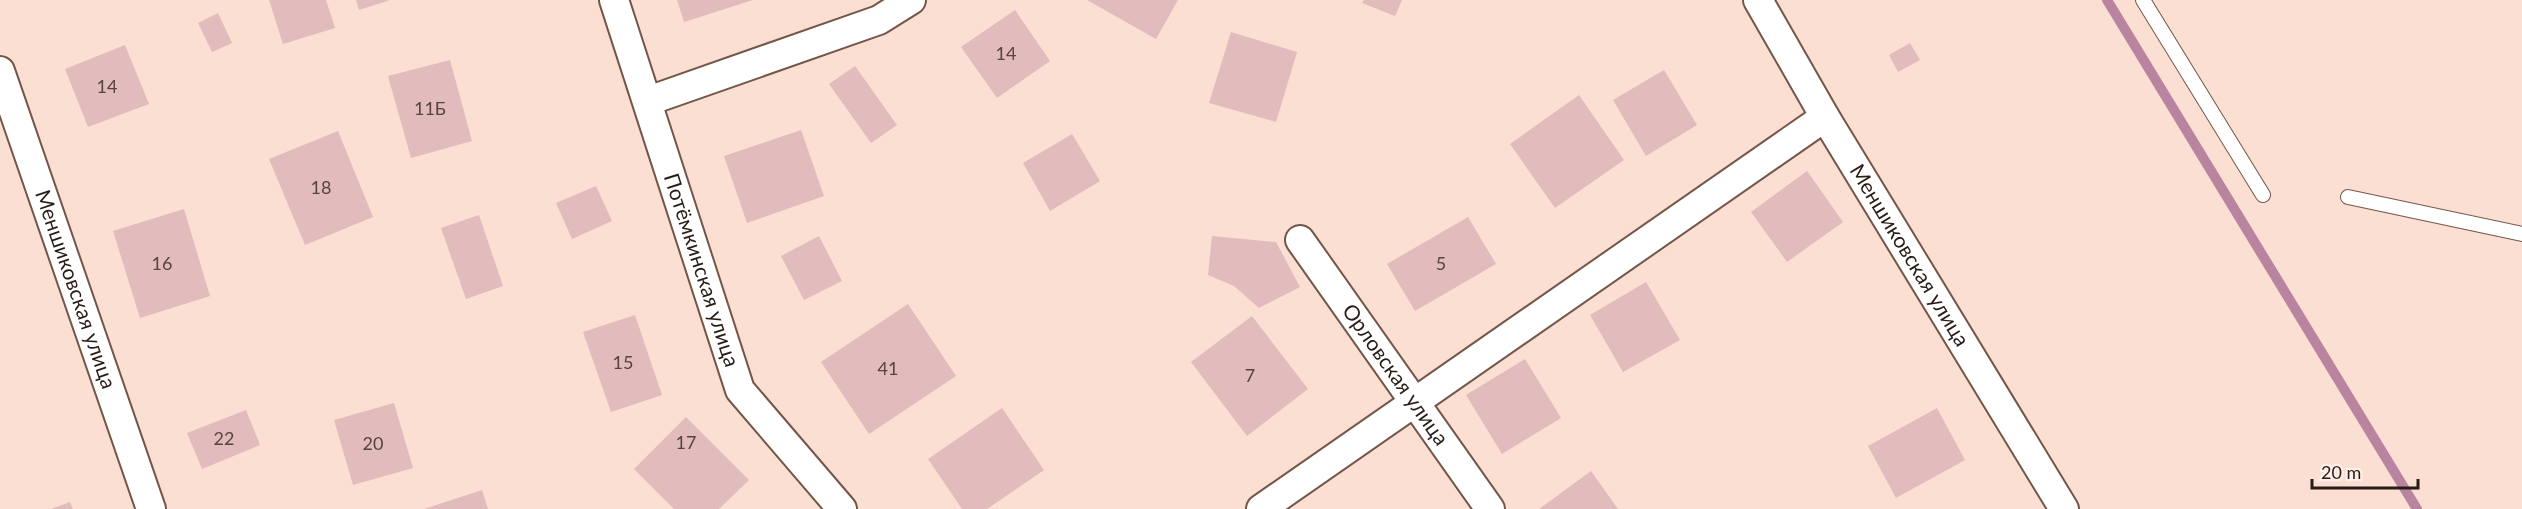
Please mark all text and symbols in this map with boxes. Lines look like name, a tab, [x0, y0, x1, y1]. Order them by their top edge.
house number: 14	[996, 42, 1016, 64]
house number: 14	[97, 75, 117, 97]
house number: 11Б	[414, 97, 446, 119]
street label: Меншиковская улица	[1846, 159, 1976, 350]
street label: Потёмкинская улица	[660, 170, 746, 370]
house number: 18	[311, 176, 331, 198]
street label: Меншиковская улица	[31, 186, 123, 392]
house number: 16	[152, 252, 172, 274]
house number: 5	[1436, 252, 1446, 274]
street label: Орловская улица	[1338, 298, 1455, 449]
house number: 15	[613, 351, 633, 373]
house number: 41	[878, 357, 898, 379]
house number: 7	[1245, 364, 1255, 386]
house number: 22	[214, 427, 234, 449]
house number: 17	[676, 431, 696, 453]
house number: 20	[363, 432, 383, 454]
scale bar	[2312, 452, 2418, 490]
text: 20 m	[2321, 461, 2361, 483]

